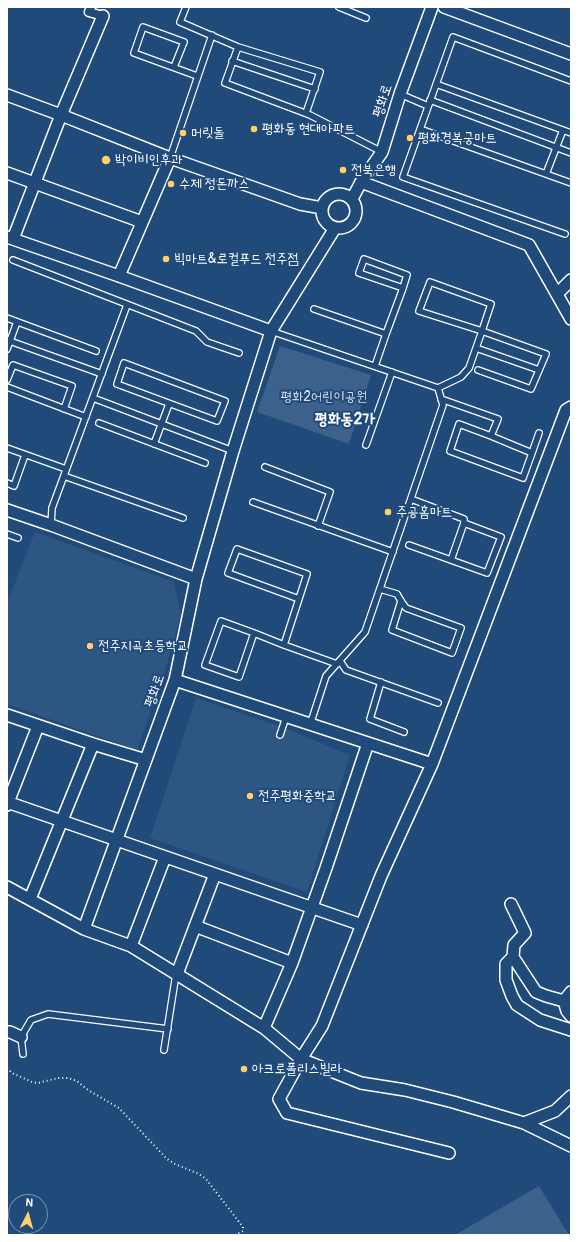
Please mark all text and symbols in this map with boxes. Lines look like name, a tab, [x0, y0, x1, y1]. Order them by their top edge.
street label: 평화로	[370, 82, 396, 120]
place label: 평화동 현대아파트	[262, 121, 355, 137]
marker: 평화동 현대아파트	[249, 124, 259, 134]
place label: 머릿돌	[191, 125, 225, 141]
marker: 머릿돌	[178, 128, 188, 138]
place label: 평화경복궁마트	[418, 130, 497, 146]
marker: 평화경복궁마트	[405, 133, 415, 143]
place label: 박이비인후과	[115, 152, 183, 168]
marker: 박이비인후과	[100, 154, 112, 166]
place label: 전북은행	[351, 162, 396, 178]
marker: 전북은행	[338, 165, 348, 175]
place label: 수제 정돈까스	[179, 176, 250, 192]
marker: 수제 정돈까스	[166, 179, 176, 189]
place label: 빅마트&로컬푸드 전주점	[174, 251, 298, 267]
marker: 빅마트&로컬푸드 전주점	[161, 254, 171, 264]
park label: 평화2어린이공원	[281, 389, 367, 405]
district label: 평화동2가	[315, 410, 375, 430]
place label: 주공홈마트	[396, 504, 452, 520]
marker: 주공홈마트	[383, 507, 393, 517]
place label: 전주지곡초등학교	[98, 638, 188, 654]
marker: 전주지곡초등학교	[85, 641, 95, 651]
street label: 평화로	[142, 672, 168, 710]
place label: 전주평화중학교	[258, 788, 337, 804]
marker: 전주평화중학교	[245, 791, 255, 801]
place label: 아크로폴리스빌라	[252, 1061, 342, 1077]
marker: 아크로폴리스빌라	[239, 1064, 249, 1074]
north arrow	[8, 1194, 48, 1234]
text: N	[25, 1196, 34, 1209]

